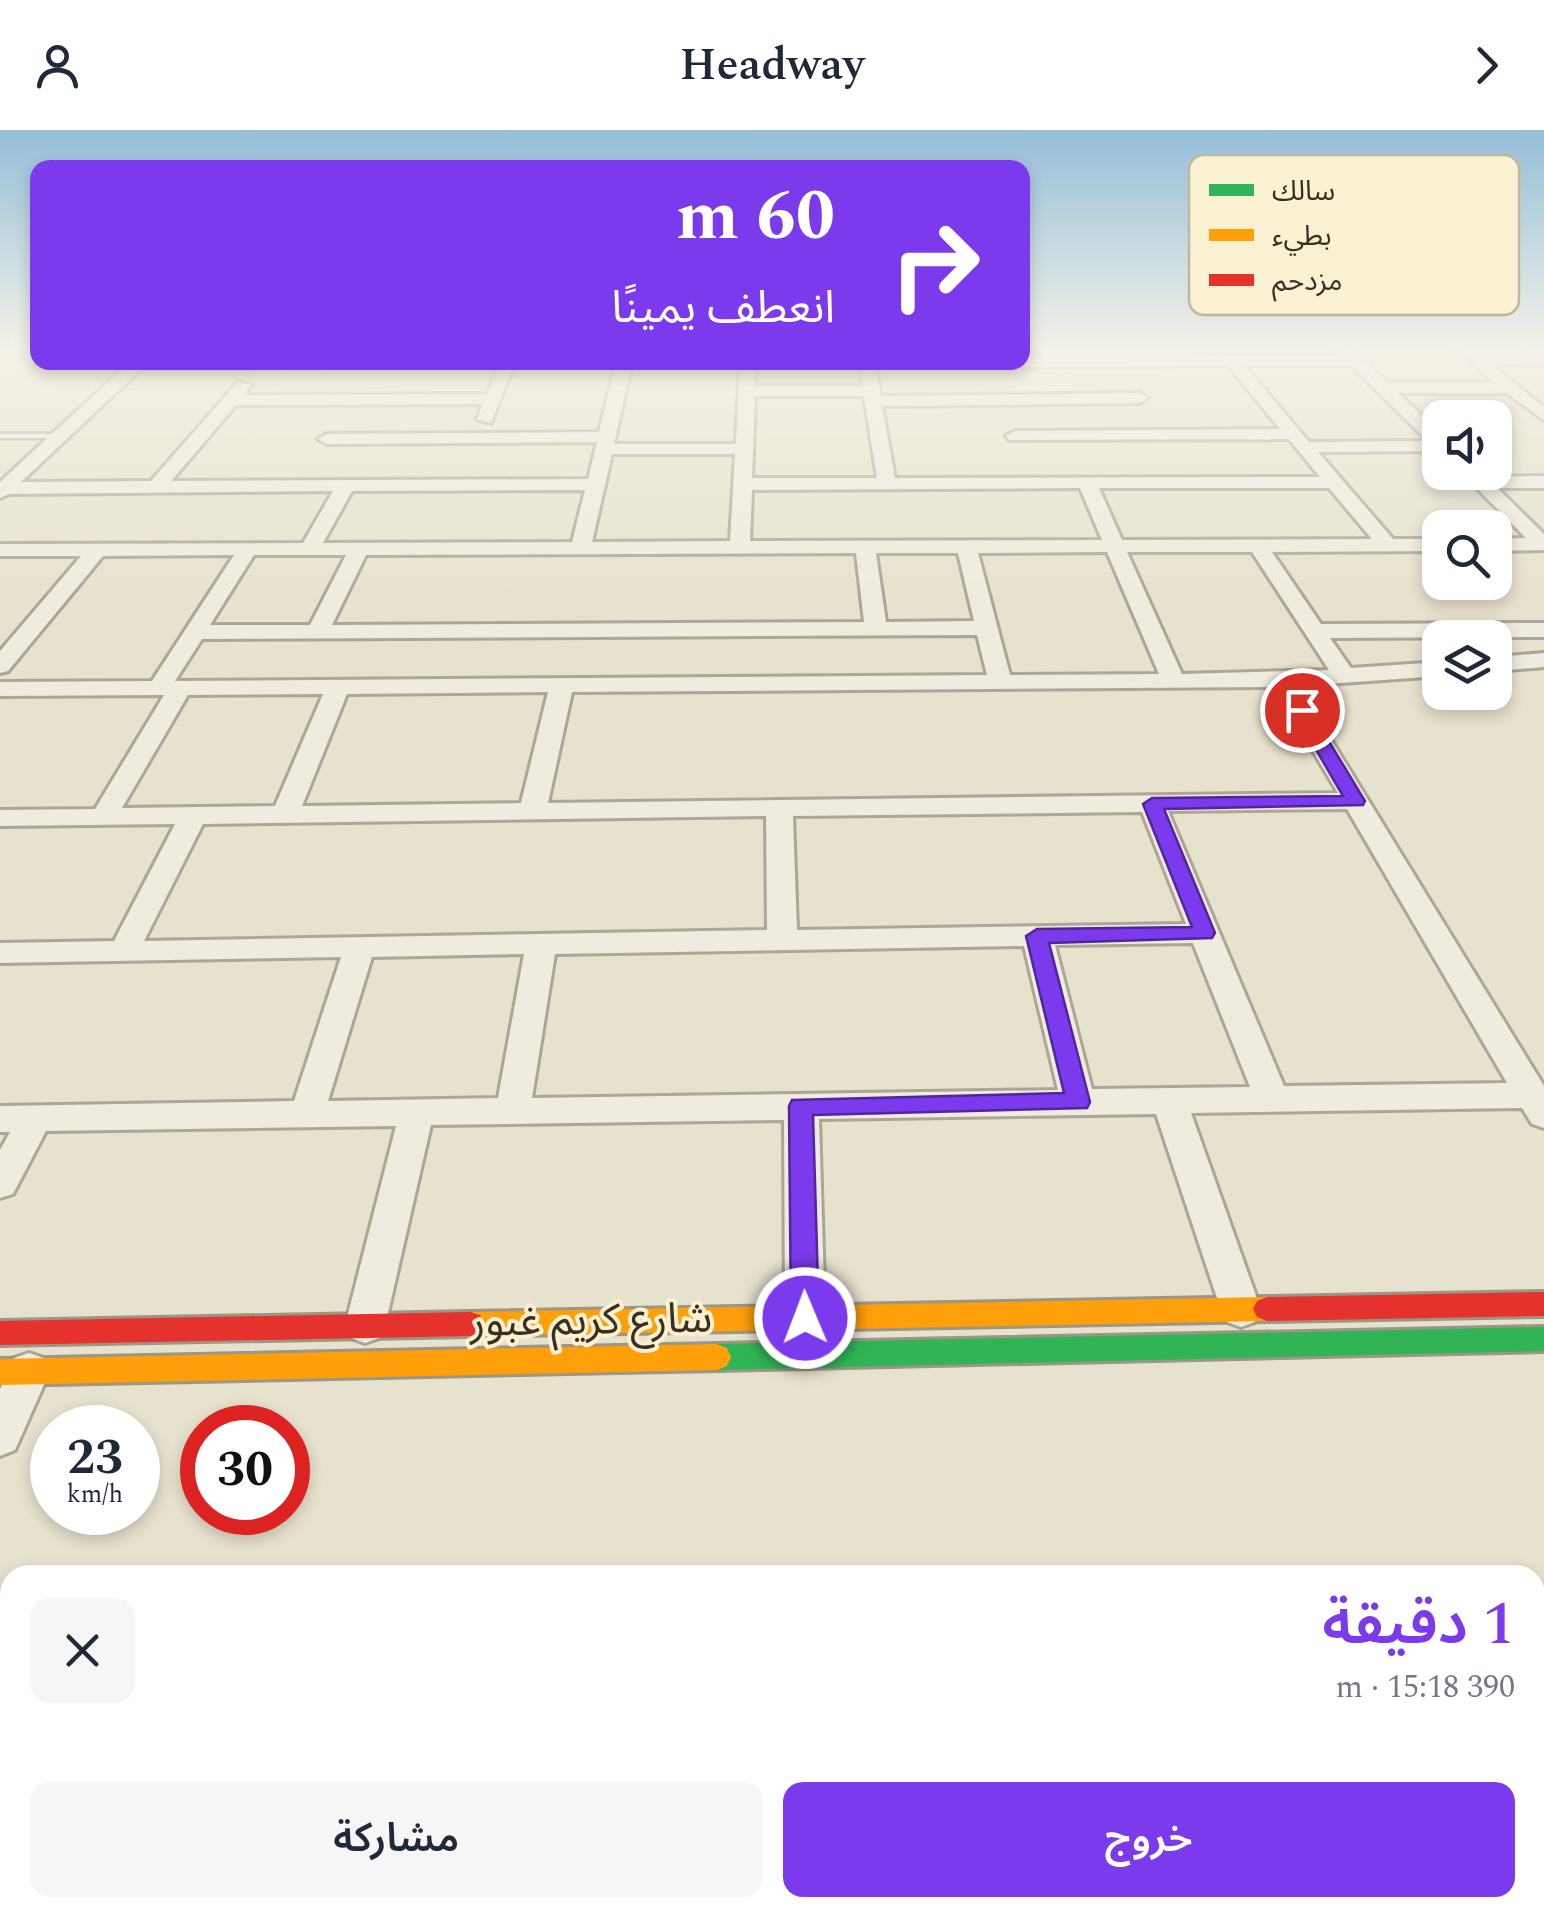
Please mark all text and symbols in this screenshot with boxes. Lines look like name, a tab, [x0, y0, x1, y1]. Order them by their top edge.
text: Headway	[679, 31, 865, 100]
icon: person	[30, 38, 85, 93]
icon: forward	[1459, 38, 1514, 93]
legend	[1189, 155, 1519, 315]
text: 60 m	[676, 164, 835, 270]
text: سالك	[1272, 170, 1335, 213]
icon: right	[870, 200, 1000, 330]
text: بطيء	[1272, 215, 1332, 258]
text: مزدحم	[1272, 260, 1343, 303]
text: انعطف يمينًا	[611, 274, 835, 343]
map controls	[1422, 400, 1512, 710]
button: sound	[1422, 400, 1512, 490]
button: search	[1422, 510, 1512, 600]
button: layers	[1422, 620, 1512, 710]
pin	[1260, 668, 1345, 753]
icon: arrive	[1275, 683, 1330, 738]
position arrow	[753, 1266, 857, 1370]
street label: شارع كريم غبور	[467, 1287, 713, 1355]
speed limit sign: 30	[180, 1405, 310, 1535]
text: 23	[67, 1420, 123, 1496]
text: km/h	[67, 1476, 123, 1514]
text: 1 دقيقة	[1322, 1579, 1515, 1671]
button: close	[30, 1598, 135, 1703]
text: 390 m · 15:18	[1335, 1663, 1515, 1712]
button: مشاركة	[30, 1782, 763, 1897]
button: خروج	[783, 1782, 1515, 1897]

